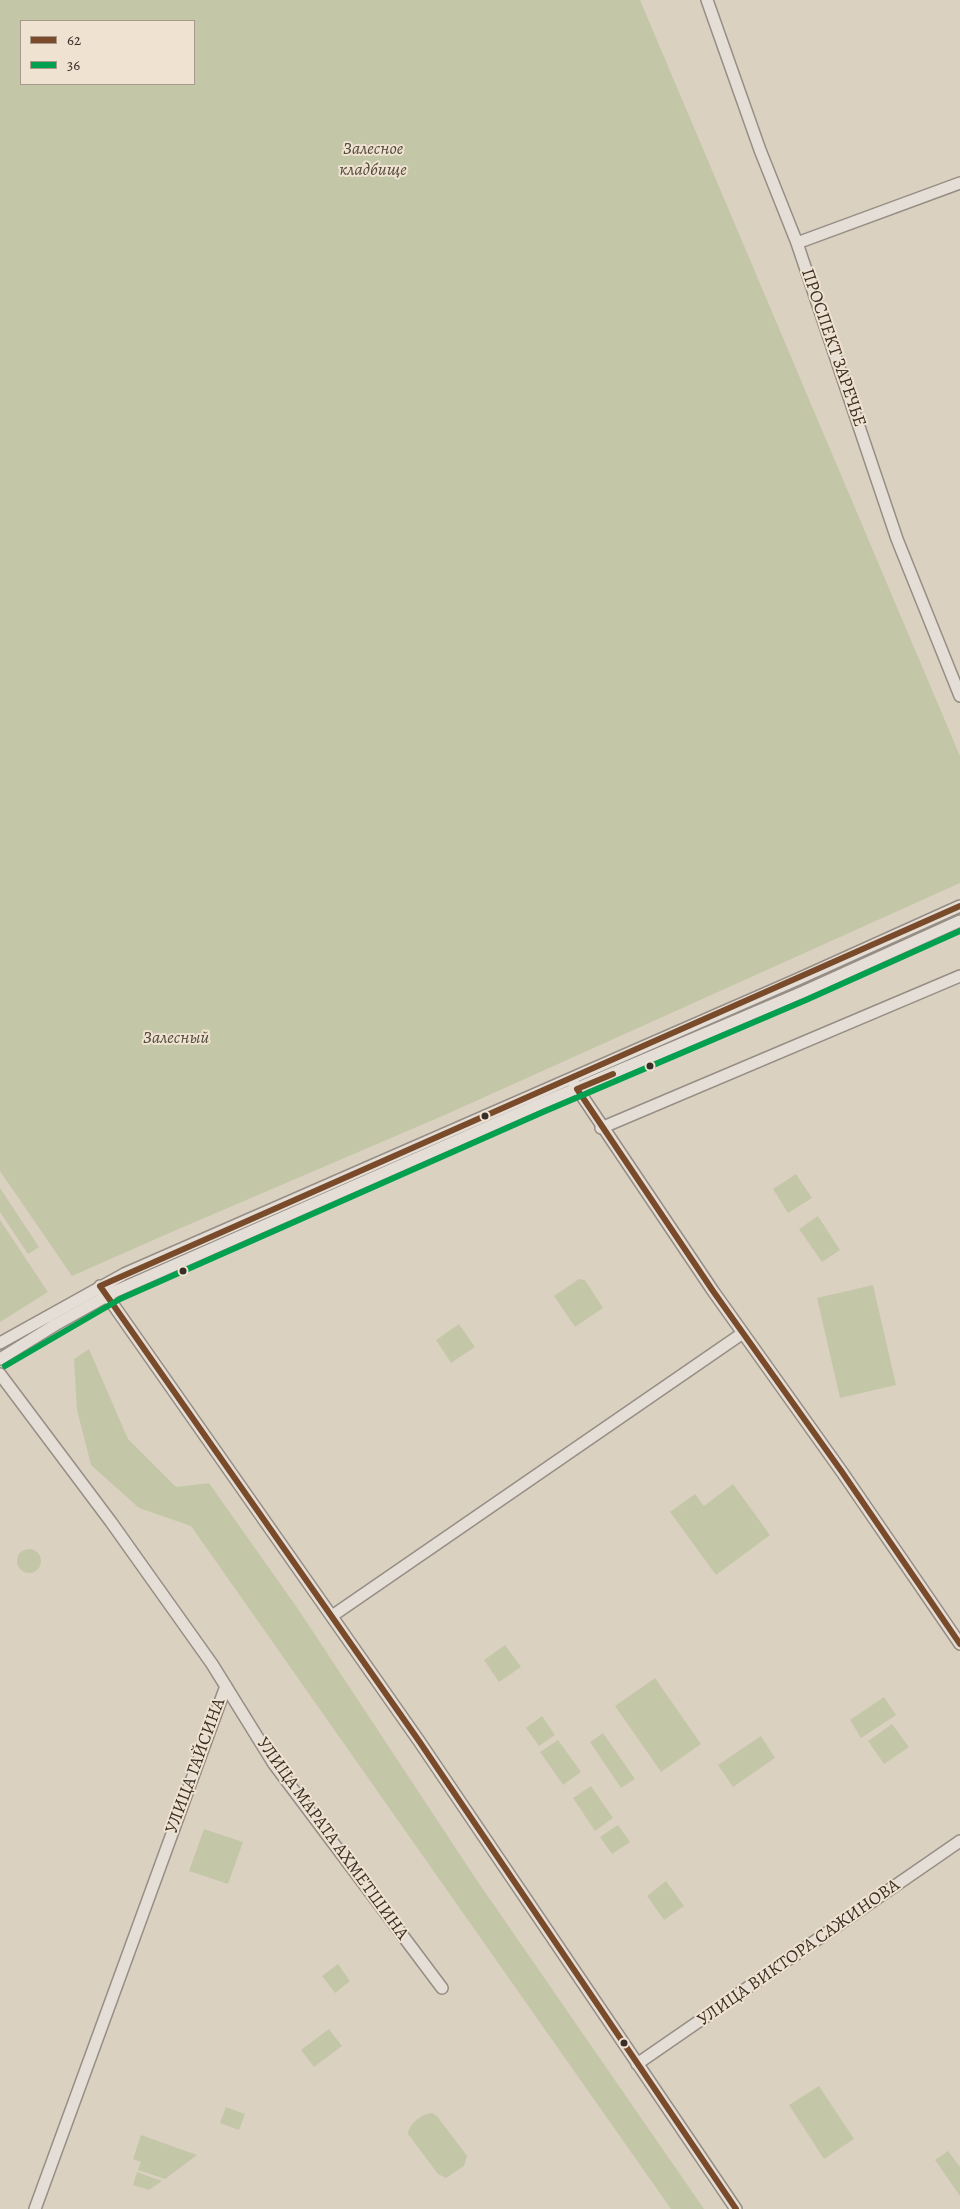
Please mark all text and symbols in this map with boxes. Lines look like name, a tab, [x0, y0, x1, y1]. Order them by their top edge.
legend	[20, 20, 195, 85]
text: 62	[67, 30, 81, 50]
text: 36	[67, 55, 80, 75]
park label: Залесное кладбище	[339, 139, 407, 182]
street label: ПРОСПЕКТ ЗАРЕЧЬЕ	[796, 266, 870, 430]
park label: Залесный	[143, 1028, 209, 1050]
unlabelled marker	[645, 1061, 655, 1071]
unlabelled marker	[480, 1111, 490, 1121]
unlabelled marker	[178, 1266, 188, 1276]
street label: УЛИЦА ГАЙСИНА	[161, 1695, 231, 1837]
street label: УЛИЦА МАРАТА АХМЕТШИНА	[251, 1734, 413, 1944]
street label: УЛИЦА ВИКТОРА САЖИНОВА	[694, 1875, 904, 2031]
unlabelled marker	[619, 2038, 629, 2048]

